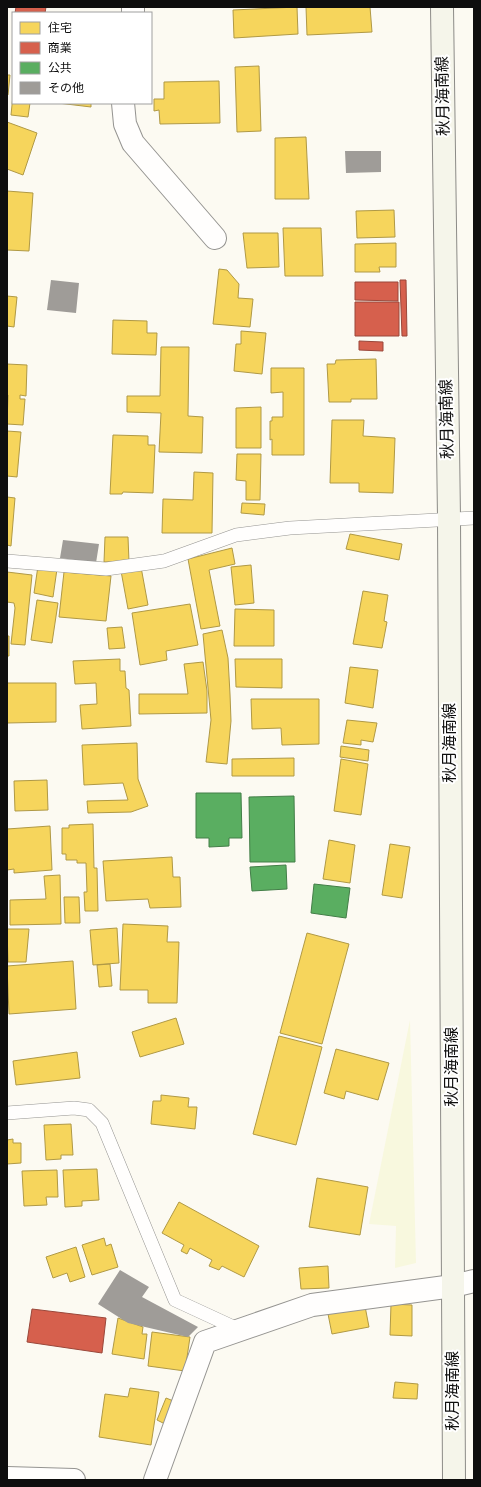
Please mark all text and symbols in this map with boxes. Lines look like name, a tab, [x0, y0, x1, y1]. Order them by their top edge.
legend	[12, 12, 152, 104]
text: 住宅	[48, 19, 72, 38]
text: 商業	[48, 39, 72, 58]
street label: 秋月海南線	[430, 56, 456, 136]
text: 公共	[48, 59, 72, 78]
text: その他	[48, 79, 84, 98]
street label: 秋月海南線	[434, 379, 460, 459]
street label: 秋月海南線	[438, 703, 462, 783]
street label: 秋月海南線	[440, 1027, 464, 1107]
street label: 秋月海南線	[441, 1351, 465, 1431]

